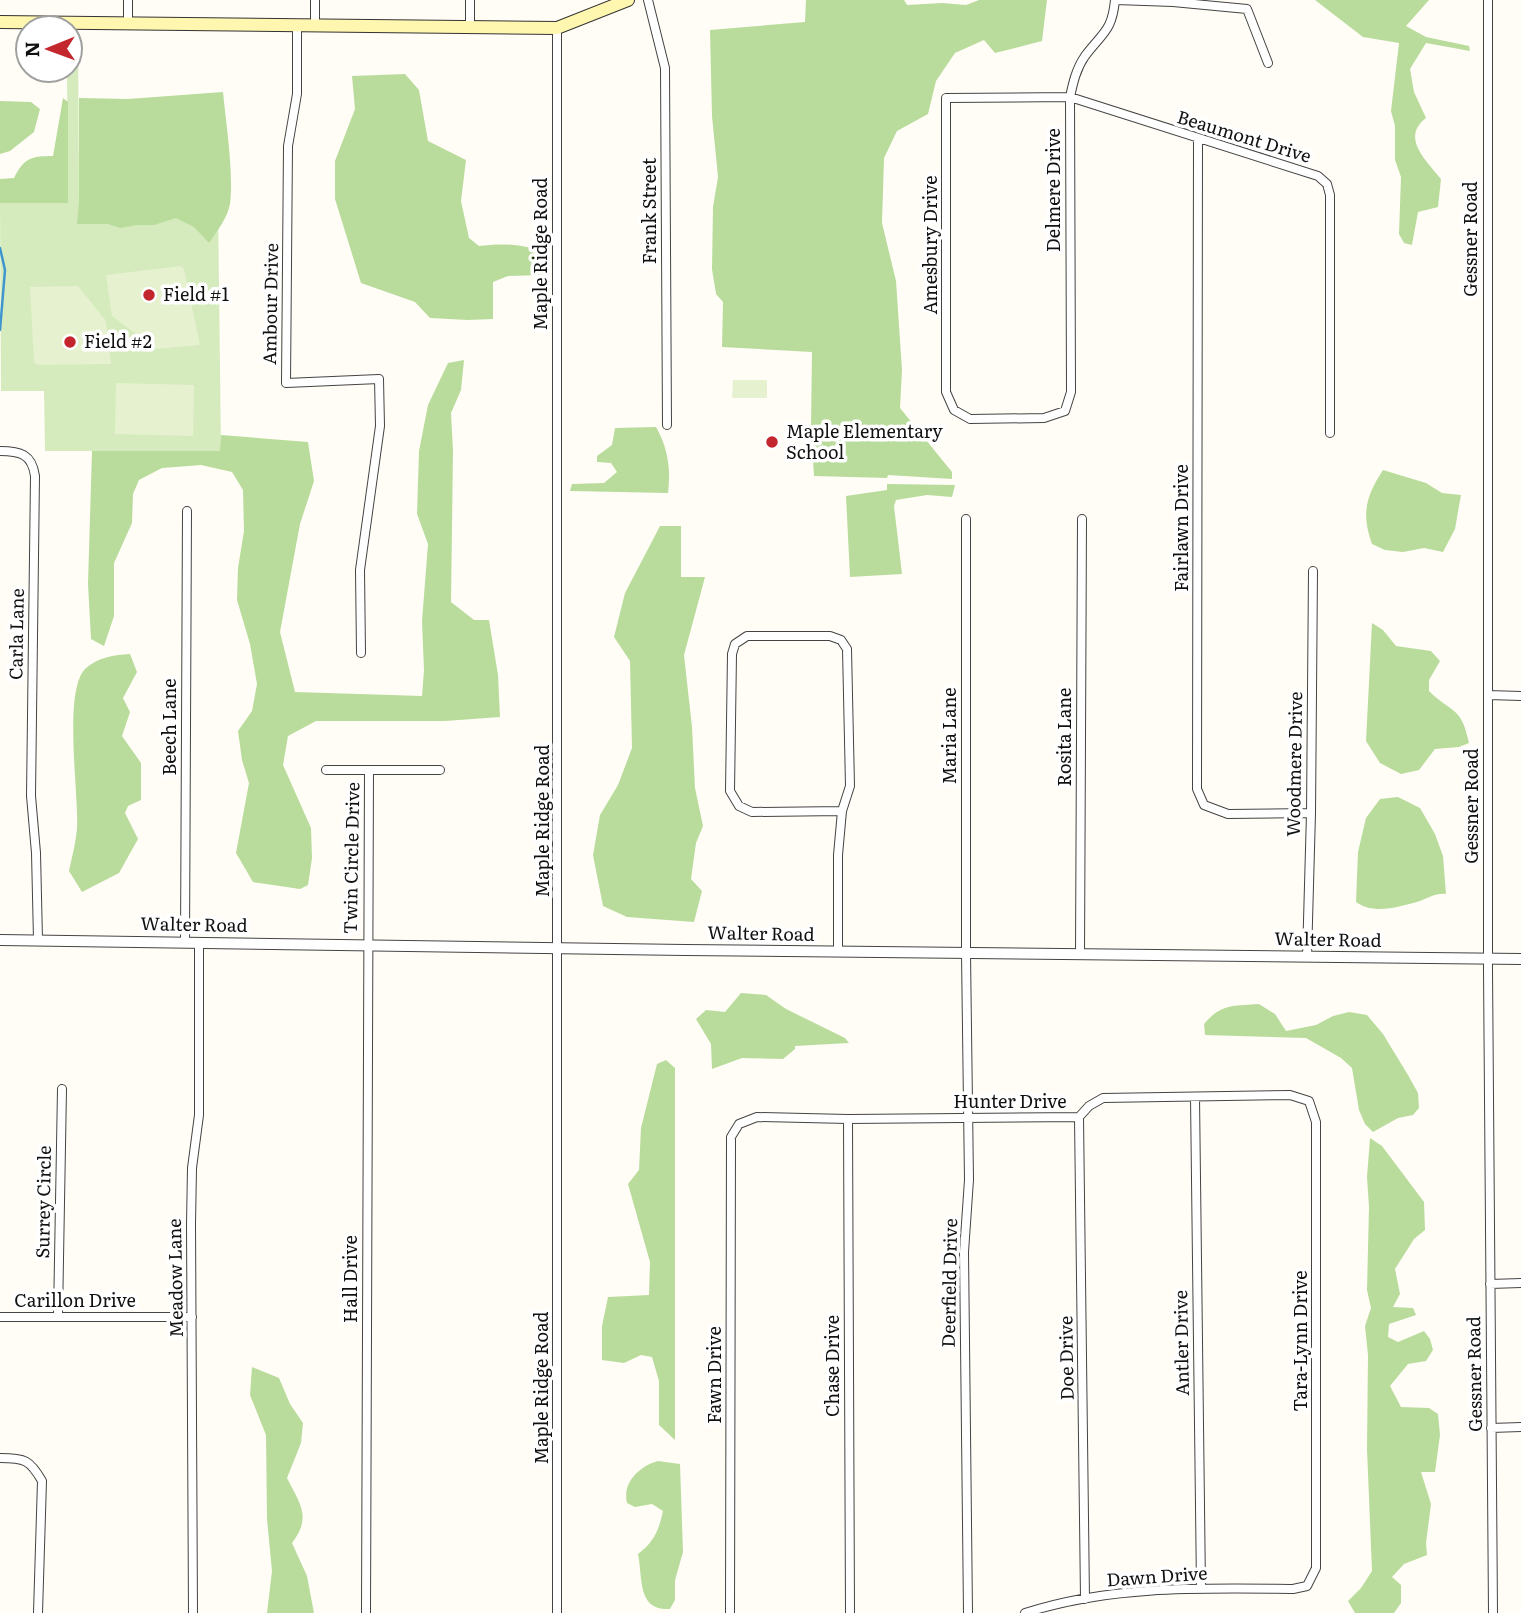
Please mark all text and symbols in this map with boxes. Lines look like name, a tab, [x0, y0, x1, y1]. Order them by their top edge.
north arrow	[14, 14, 84, 84]
text: N	[17, 41, 45, 58]
street label: Beaumont Drive	[1174, 102, 1315, 169]
street label: Delmere Drive	[1039, 128, 1066, 252]
street label: Frank Street	[635, 157, 662, 264]
street label: Amesbury Drive	[916, 175, 943, 315]
street label: Maple Ridge Road	[526, 177, 553, 331]
street label: Gessner Road	[1456, 181, 1483, 297]
street label: Ambour Drive	[255, 243, 284, 365]
place label: Field #1	[163, 280, 229, 307]
marker: Field #1	[141, 287, 157, 303]
place label: Field #2	[84, 327, 152, 354]
marker: Field #2	[62, 334, 78, 350]
place label: Maple Elementary School	[786, 417, 943, 465]
marker: Maple Elementary School	[764, 434, 780, 450]
street label: Fairlawn Drive	[1167, 464, 1194, 592]
street label: Carla Lane	[1, 588, 30, 680]
street label: Beech Lane	[155, 678, 182, 776]
street label: Maria Lane	[935, 687, 962, 785]
street label: Rosita Lane	[1050, 688, 1077, 786]
street label: Woodmere Drive	[1279, 691, 1308, 837]
street label: Maple Ridge Road	[528, 744, 555, 898]
street label: Gessner Road	[1457, 748, 1484, 864]
street label: Twin Circle Drive	[336, 782, 365, 934]
street label: Walter Road	[140, 909, 248, 938]
street label: Walter Road	[707, 918, 815, 947]
street label: Walter Road	[1274, 924, 1382, 953]
street label: Hunter Drive	[953, 1087, 1067, 1114]
street label: Surrey Circle	[28, 1145, 57, 1259]
street label: Meadow Lane	[160, 1218, 189, 1338]
street label: Deerfield Drive	[934, 1218, 963, 1348]
street label: Hall Drive	[336, 1235, 363, 1323]
street label: Tara-Lynn Drive	[1286, 1270, 1313, 1412]
street label: Carillon Drive	[14, 1286, 136, 1313]
street label: Antler Drive	[1166, 1290, 1195, 1396]
street label: Maple Ridge Road	[527, 1311, 554, 1465]
street label: Chase Drive	[818, 1315, 845, 1417]
street label: Doe Drive	[1051, 1316, 1080, 1401]
street label: Gessner Road	[1459, 1316, 1488, 1432]
street label: Fawn Drive	[700, 1326, 727, 1424]
street label: Dawn Drive	[1106, 1559, 1208, 1592]

